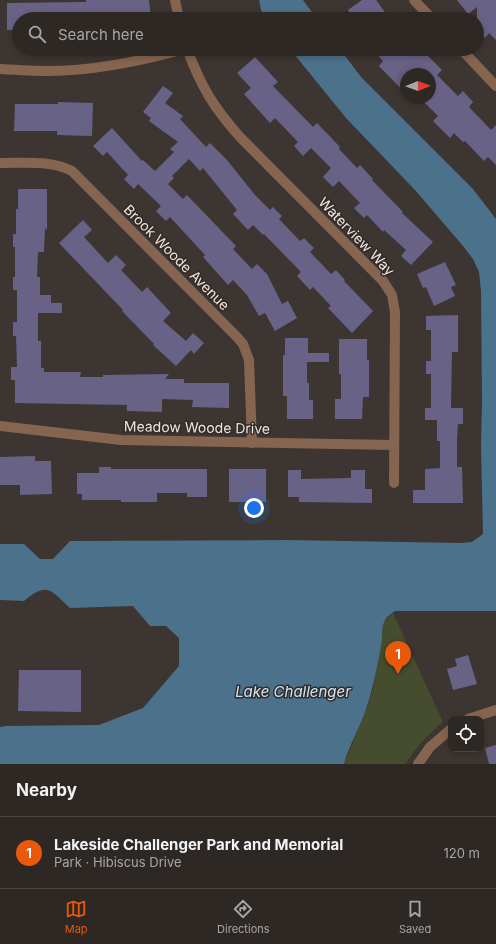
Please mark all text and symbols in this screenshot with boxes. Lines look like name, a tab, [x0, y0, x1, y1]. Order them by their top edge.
search box	[12, 12, 484, 56]
icon: search	[26, 23, 48, 45]
text: Search here	[58, 25, 144, 44]
north arrow	[400, 68, 436, 104]
street label: Waterview Way	[315, 193, 399, 279]
street label: Brook Woode Avenue	[121, 201, 233, 313]
street label: Meadow Woode Drive	[124, 417, 270, 437]
your location	[244, 498, 264, 518]
pin: 1	[385, 641, 411, 674]
water label: Lake Challenger	[235, 682, 351, 701]
map controls	[448, 716, 484, 752]
button: locate	[448, 716, 484, 752]
text: Nearby	[16, 780, 77, 800]
text: Lakeside Challenger Park and Memorial	[54, 835, 343, 854]
text: 1	[26, 845, 32, 861]
text: 120 m	[444, 845, 480, 861]
text: Park · Hibiscus Drive	[54, 854, 182, 870]
tab: Map	[65, 898, 88, 936]
tab: Directions	[217, 898, 270, 936]
tab: Saved	[399, 898, 431, 936]

